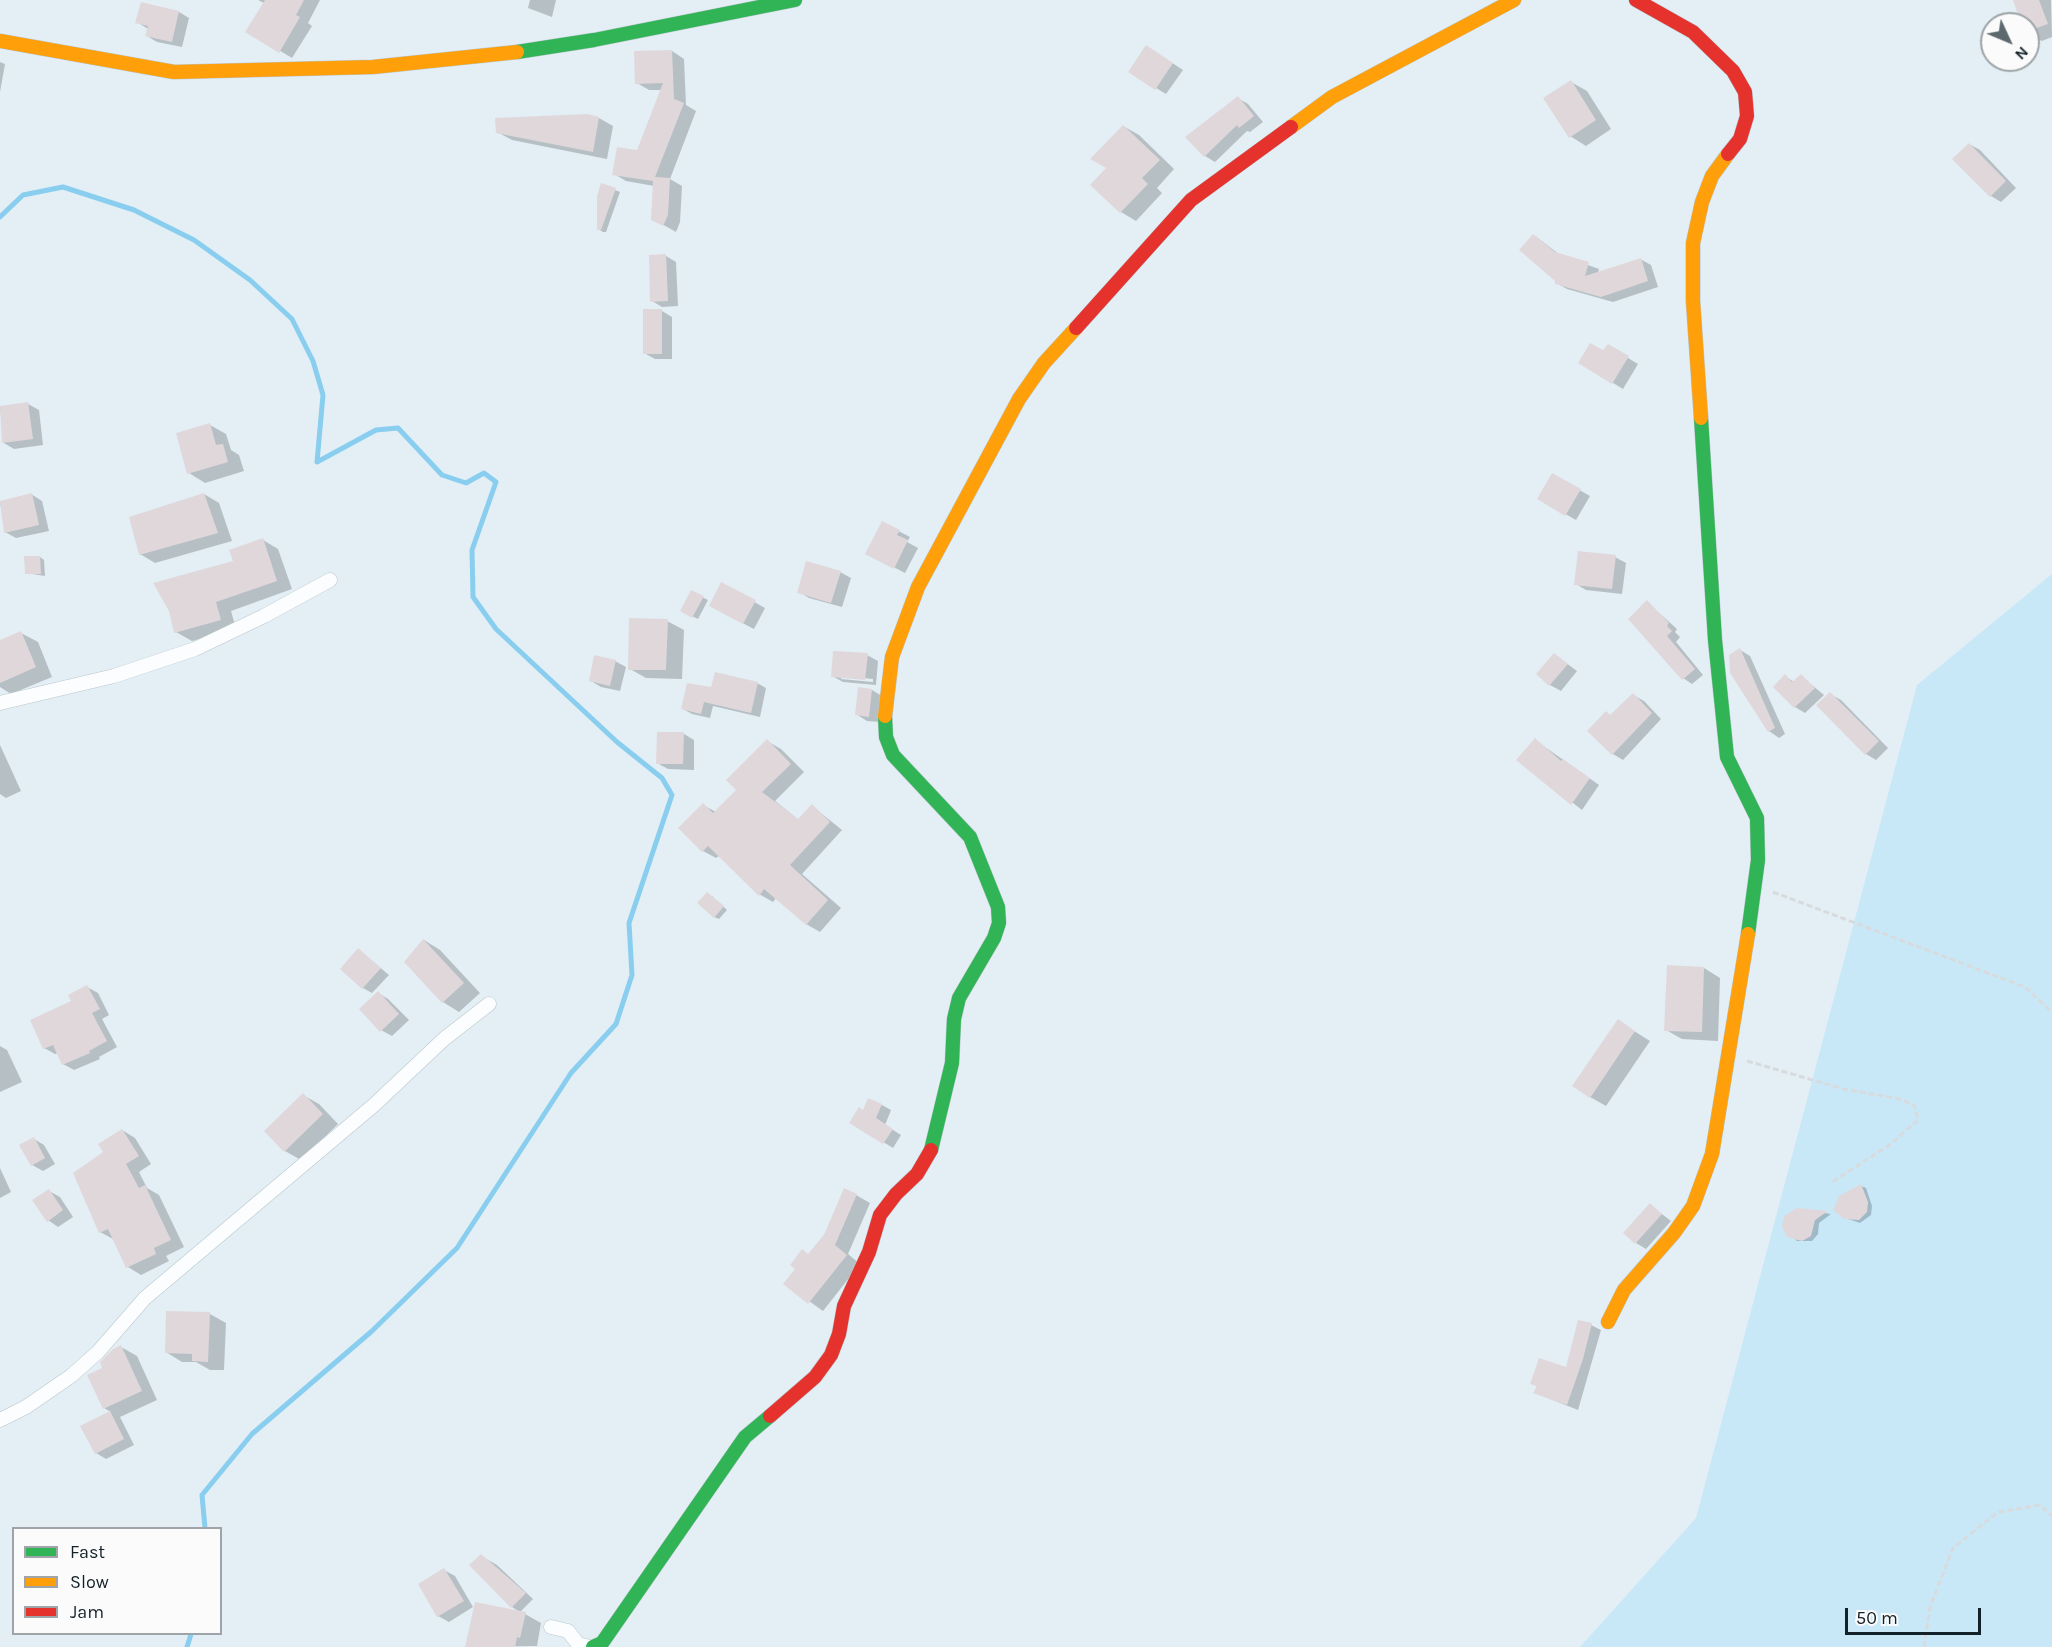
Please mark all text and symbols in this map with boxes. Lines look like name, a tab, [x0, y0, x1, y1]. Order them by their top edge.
north arrow	[1980, 12, 2040, 72]
text: N	[2011, 43, 2033, 64]
legend	[12, 1527, 222, 1635]
text: Fast	[70, 1541, 105, 1563]
text: Slow	[70, 1571, 109, 1593]
scale bar	[1848, 1596, 1984, 1634]
text: Jam	[70, 1601, 104, 1623]
text: 50 m	[1856, 1607, 1898, 1629]

